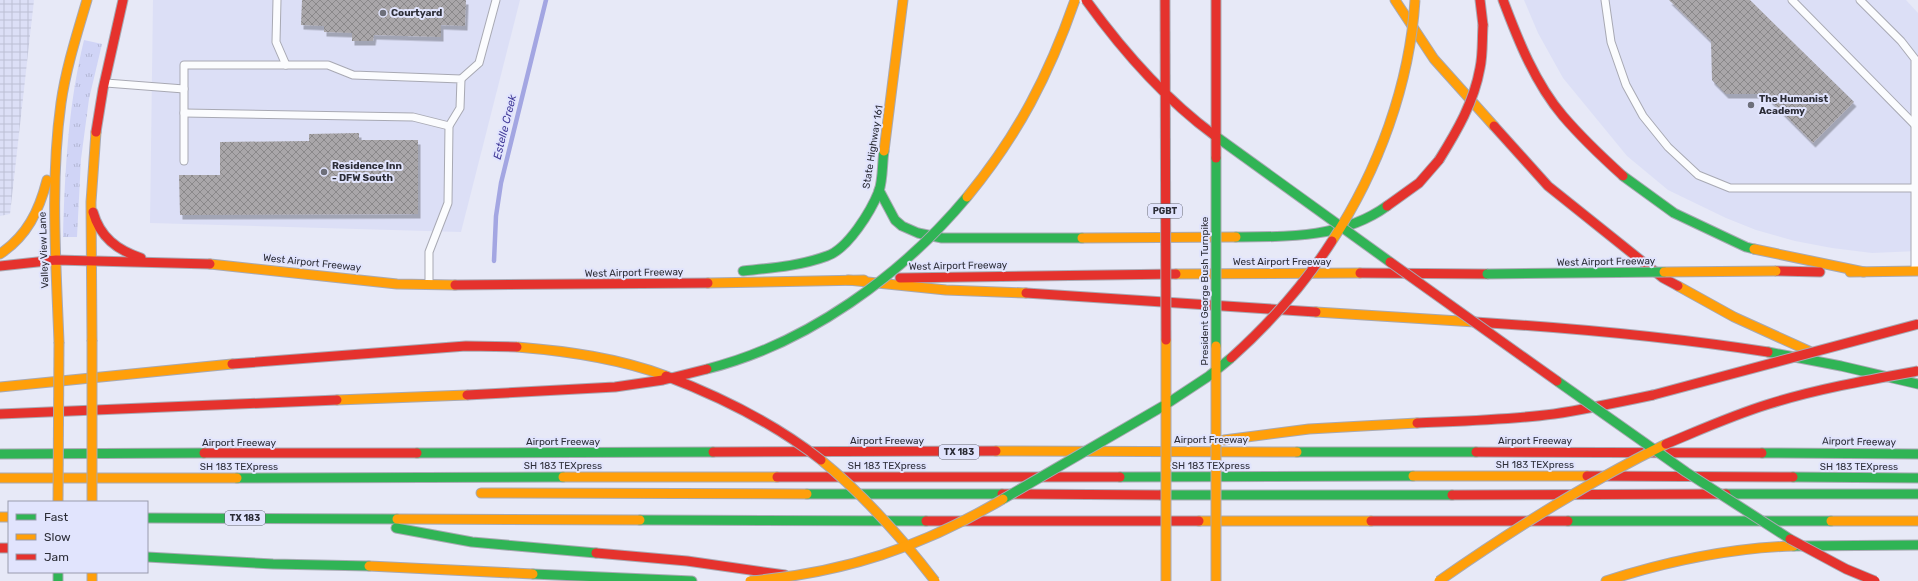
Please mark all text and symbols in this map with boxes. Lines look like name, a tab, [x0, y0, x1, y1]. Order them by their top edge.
place label: Courtyard	[391, 7, 442, 19]
marker: Courtyard	[378, 8, 388, 18]
water label: Estelle Creek	[491, 93, 519, 161]
place label: The Humanist Academy	[1759, 93, 1828, 117]
marker: The Humanist Academy	[1746, 100, 1756, 110]
street label: State Highway 161	[860, 104, 886, 190]
place label: Residence Inn - DFW South	[332, 160, 402, 184]
marker: Residence Inn - DFW South	[319, 167, 329, 177]
road number: PGBT	[1148, 204, 1182, 218]
street label: Valley View Lane	[37, 211, 51, 289]
street label: President George Bush Turnpike	[1199, 216, 1211, 365]
street label: West Airport Freeway	[262, 252, 362, 274]
street label: West Airport Freeway	[1557, 255, 1656, 269]
street label: West Airport Freeway	[1233, 256, 1332, 268]
street label: West Airport Freeway	[909, 259, 1008, 273]
street label: West Airport Freeway	[585, 266, 684, 280]
street label: Airport Freeway	[1174, 434, 1248, 446]
street label: Airport Freeway	[850, 435, 924, 447]
street label: Airport Freeway	[1498, 435, 1572, 447]
street label: Airport Freeway	[1822, 435, 1897, 449]
street label: Airport Freeway	[526, 436, 600, 448]
street label: Airport Freeway	[202, 437, 276, 449]
road number: TX 183	[939, 445, 979, 459]
street label: SH 183 TEXpress	[1496, 459, 1574, 471]
street label: SH 183 TEXpress	[524, 460, 602, 472]
street label: SH 183 TEXpress	[848, 460, 926, 472]
street label: SH 183 TEXpress	[1172, 460, 1250, 472]
street label: SH 183 TEXpress	[200, 461, 278, 473]
street label: SH 183 TEXpress	[1820, 461, 1898, 473]
legend	[8, 501, 148, 573]
text: Fast	[44, 510, 68, 524]
road number: TX 183	[225, 511, 265, 525]
text: Slow	[44, 530, 71, 544]
text: Jam	[44, 550, 69, 564]

